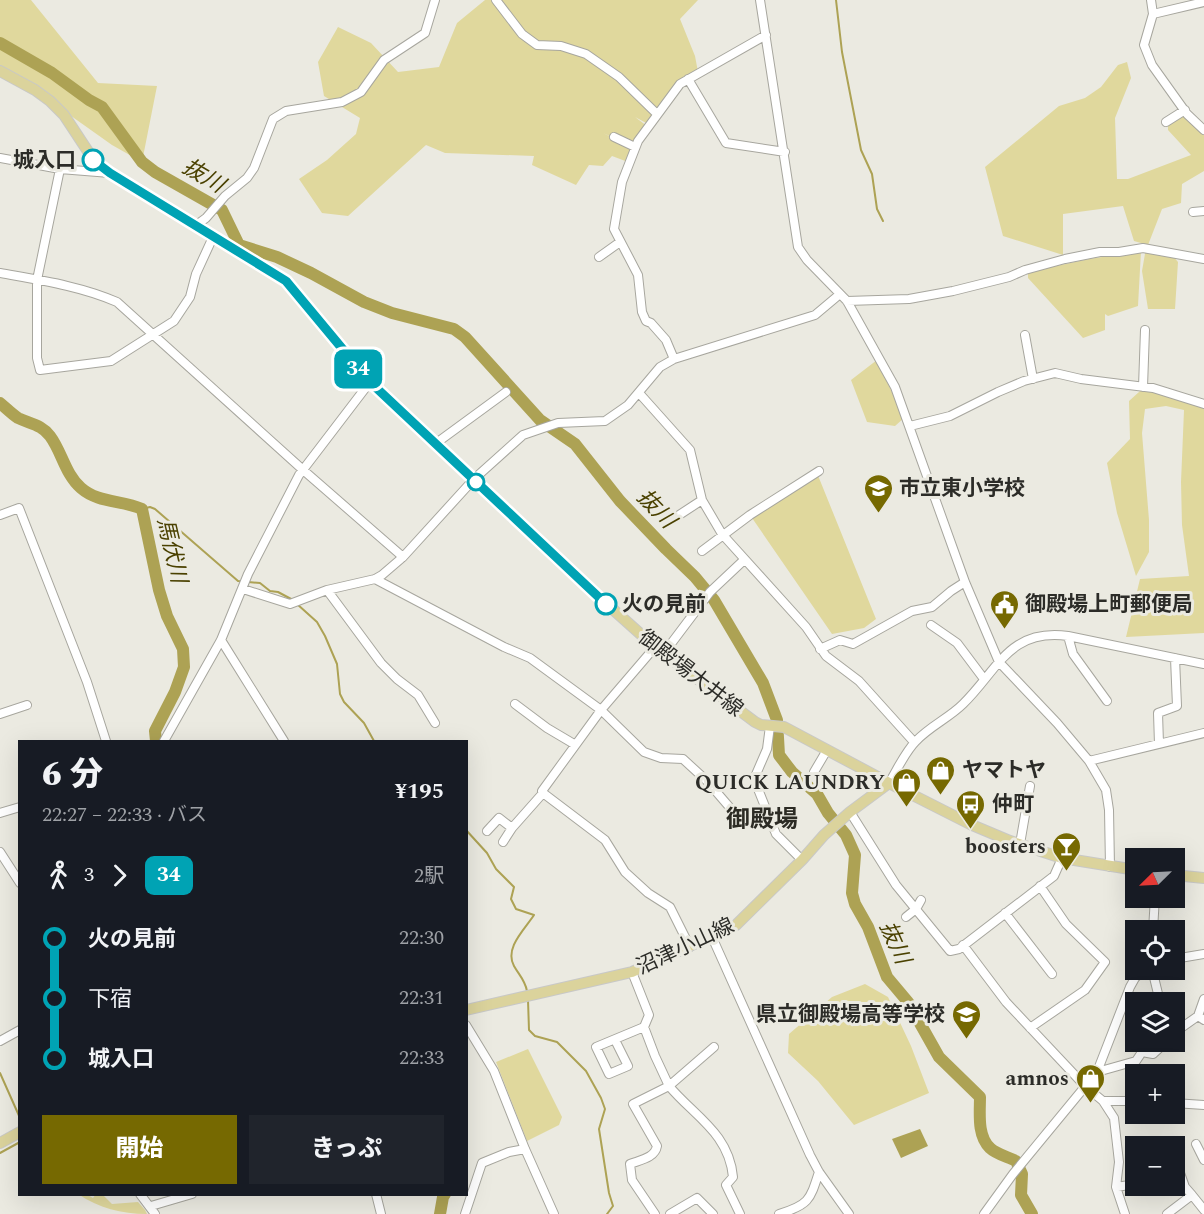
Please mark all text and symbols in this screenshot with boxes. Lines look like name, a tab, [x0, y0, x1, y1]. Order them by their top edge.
place label: 城入口	[13, 145, 76, 177]
marker: 城入口	[82, 149, 104, 171]
water label: 抜川	[176, 151, 232, 203]
line badge: 34	[331, 350, 385, 388]
text: 34	[346, 353, 370, 385]
school or university icon: 市立東小学校	[862, 472, 894, 514]
unlabelled marker	[467, 473, 485, 491]
place label: 市立東小学校	[899, 473, 1025, 505]
water label: 抜川	[629, 482, 684, 538]
water label: 馬伏川	[148, 514, 195, 588]
public building icon: 御殿場上町郵便局	[988, 588, 1020, 630]
place label: 火の見前	[622, 589, 706, 621]
place label: 御殿場上町郵便局	[1025, 589, 1193, 621]
marker: 火の見前	[595, 593, 617, 615]
street label: 御殿場大井線	[631, 622, 750, 725]
text: 6 分	[42, 750, 103, 800]
shop icon: ヤマトヤ	[925, 754, 957, 796]
place label: ヤマトヤ	[962, 755, 1046, 787]
shop icon: QUICK LAUNDRY	[890, 766, 922, 808]
place label: QUICK LAUNDRY	[695, 767, 885, 799]
text: ¥195	[395, 775, 444, 808]
bus stop icon: 仲町	[955, 788, 987, 830]
place label: 仲町	[992, 789, 1034, 821]
text: 22:27 – 22:33 · バス	[42, 800, 207, 830]
district label: 御殿場	[726, 802, 798, 838]
bar icon: boosters	[1051, 830, 1083, 872]
place label: boosters	[965, 831, 1046, 863]
north arrow	[1125, 848, 1185, 908]
map controls	[1125, 848, 1185, 1196]
icon: walk	[42, 859, 75, 892]
icon: forward	[103, 859, 136, 892]
text: 34	[157, 859, 181, 891]
text: 3	[84, 860, 94, 890]
text: 2駅	[414, 861, 444, 891]
street label: 沼津小山線	[631, 910, 740, 984]
water label: 抜川	[871, 916, 919, 971]
button: locate	[1125, 920, 1185, 980]
text: 火の見前	[88, 923, 176, 956]
text: 22:30	[399, 923, 444, 953]
text: 下宿	[88, 983, 132, 1016]
text: 22:31	[399, 983, 444, 1013]
button: layers	[1125, 992, 1185, 1052]
school or university icon: 県立御殿場高等学校	[950, 998, 982, 1040]
place label: 県立御殿場高等学校	[756, 999, 945, 1031]
text: 城入口	[88, 1043, 154, 1076]
text: 22:33	[399, 1043, 444, 1073]
shop icon: amnos	[1074, 1062, 1106, 1104]
place label: amnos	[1006, 1063, 1069, 1095]
button: +	[1125, 1064, 1185, 1124]
button: 開始	[42, 1115, 237, 1184]
button: きっぷ	[249, 1115, 444, 1184]
button: −	[1125, 1136, 1185, 1196]

